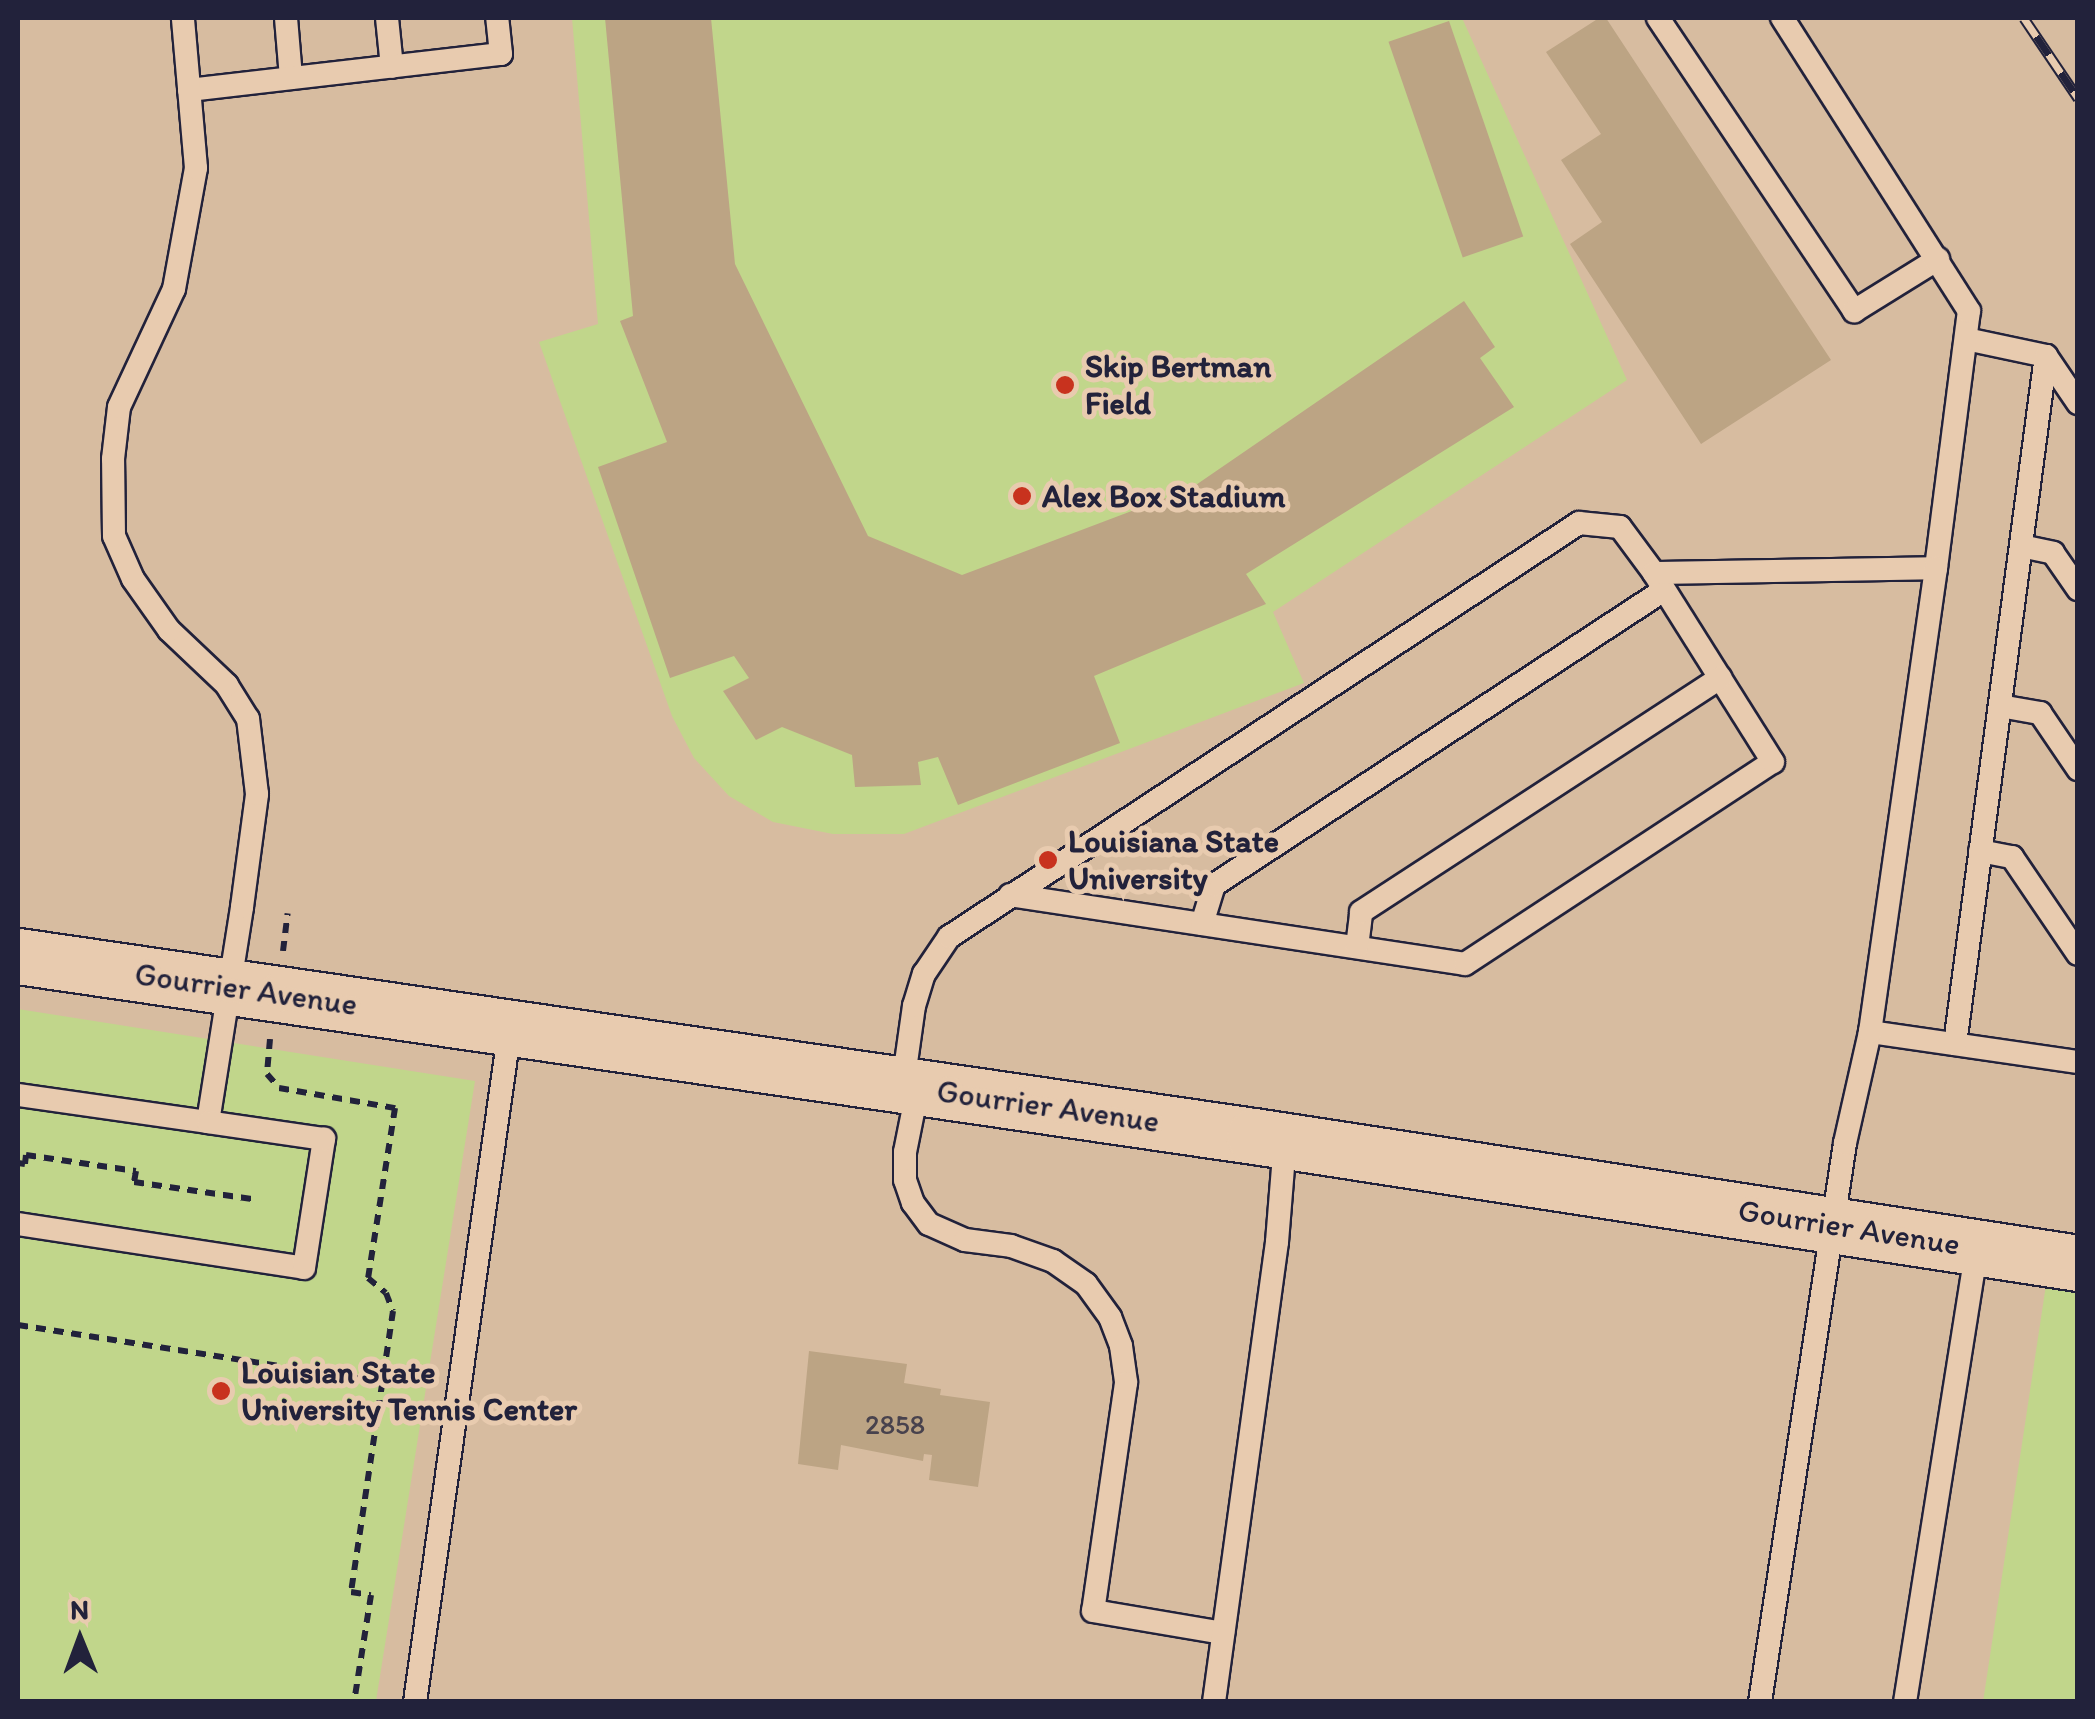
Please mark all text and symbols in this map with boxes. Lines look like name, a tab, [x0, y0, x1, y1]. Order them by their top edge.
place label: Skip Bertman Field	[1085, 348, 1272, 423]
marker: Skip Bertman Field	[1054, 374, 1076, 396]
place label: Alex Box Stadium	[1042, 477, 1286, 515]
marker: Alex Box Stadium	[1011, 485, 1033, 507]
place label: Louisiana State University	[1068, 823, 1279, 898]
marker: Louisiana State University	[1037, 849, 1059, 871]
street label: Gourrier Avenue	[132, 954, 360, 1024]
street label: Gourrier Avenue	[934, 1071, 1162, 1141]
street label: Gourrier Avenue	[1735, 1191, 1963, 1263]
place label: Louisian State University Tennis Center	[241, 1354, 577, 1429]
marker: Louisian State University Tennis Center	[210, 1380, 232, 1402]
house number: 2858	[865, 1407, 925, 1441]
north arrow	[30, 1589, 130, 1689]
text: N	[70, 1592, 89, 1626]

